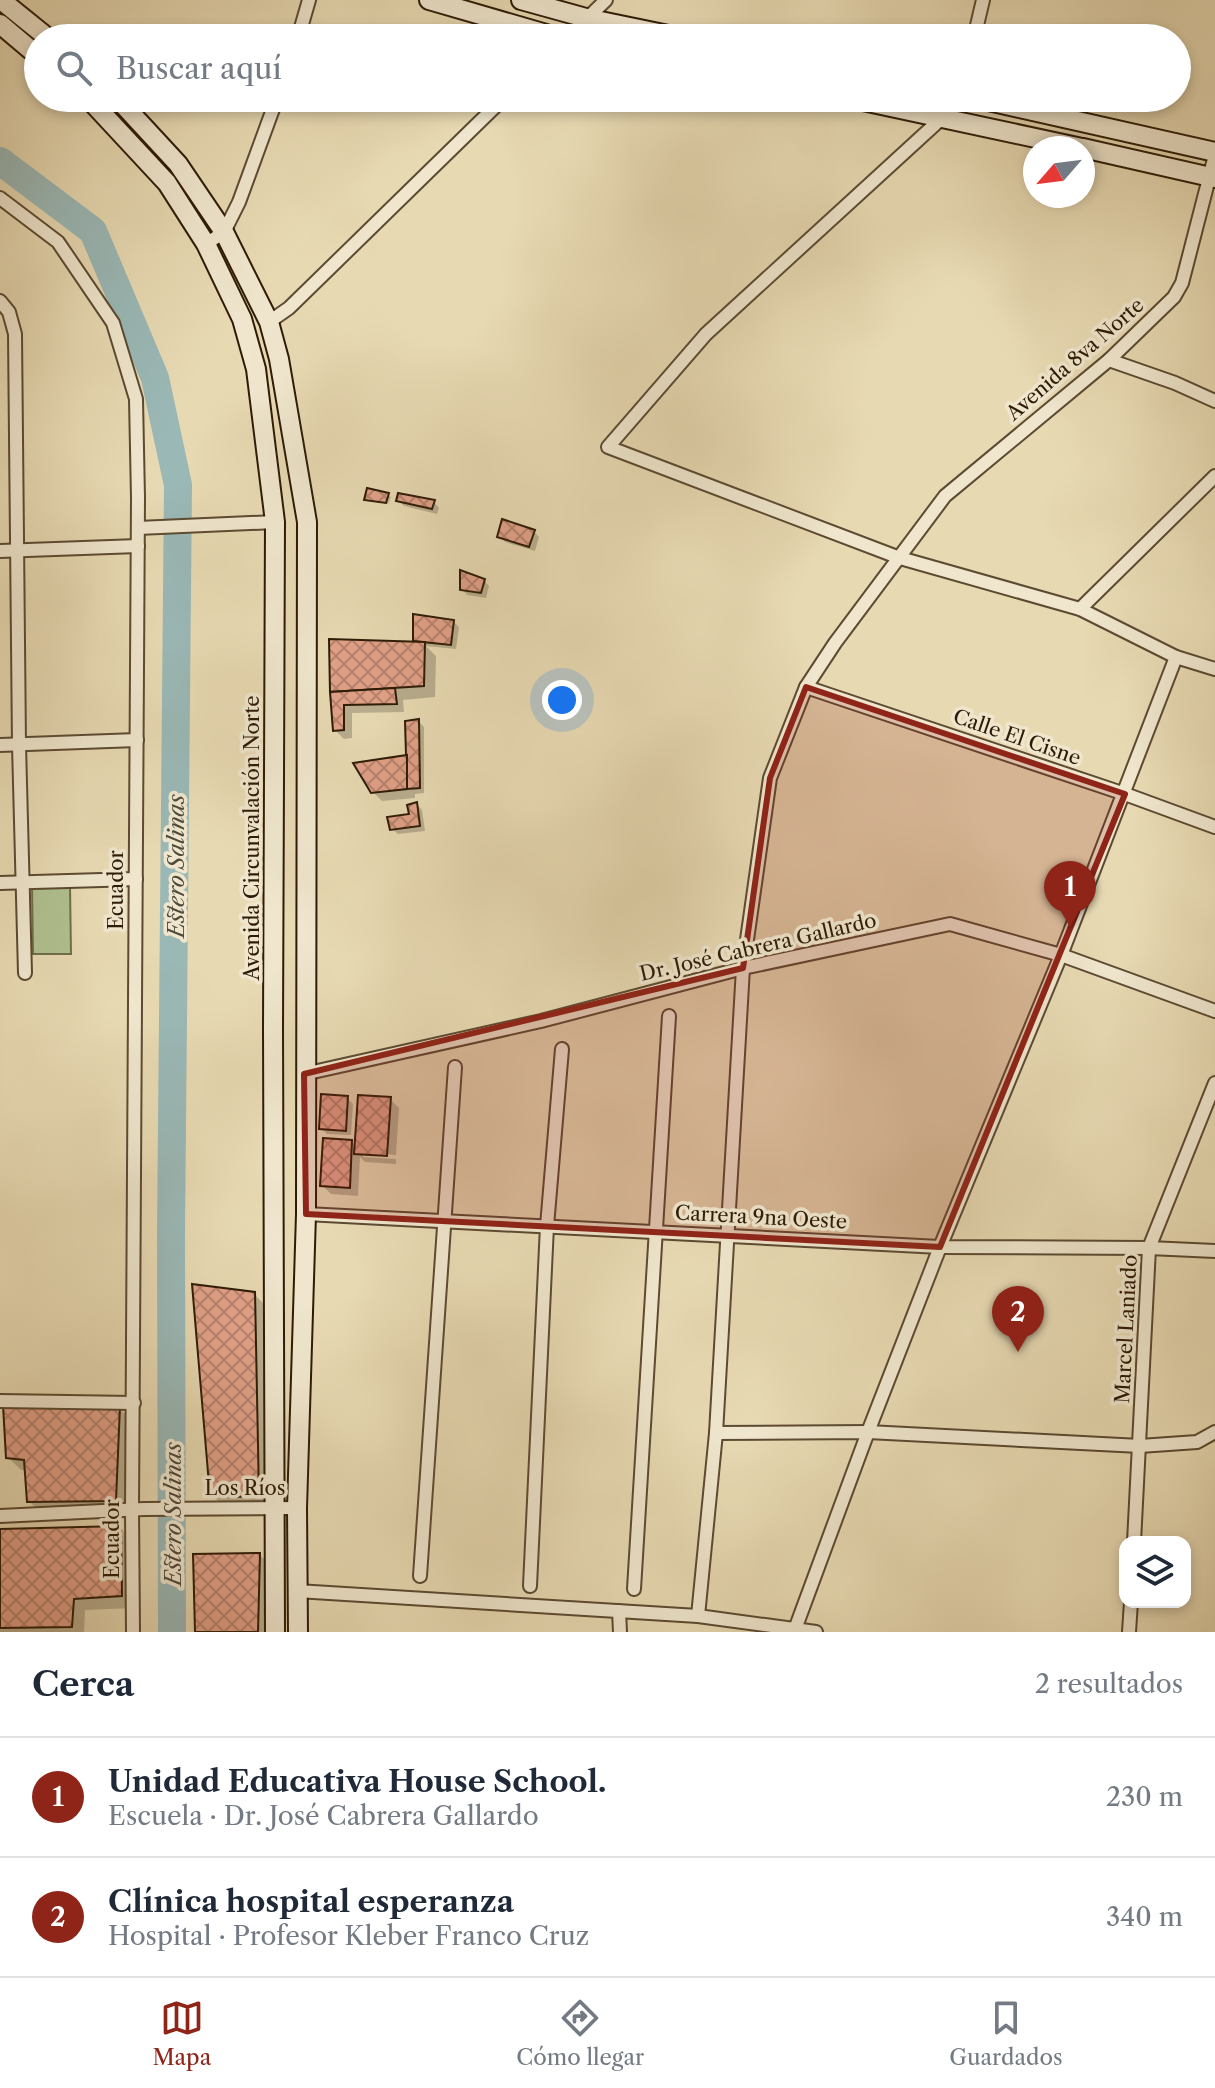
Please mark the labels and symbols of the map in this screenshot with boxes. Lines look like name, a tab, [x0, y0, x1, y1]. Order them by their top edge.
north arrow	[1023, 136, 1095, 208]
street label: Avenida 8va Norte	[1001, 293, 1149, 426]
your location	[542, 680, 582, 720]
street label: Avenida Circunvalación Norte	[240, 696, 264, 981]
street label: Calle El Cisne	[950, 704, 1084, 770]
water label: Estero Salinas	[163, 794, 190, 940]
street label: Ecuador	[104, 849, 128, 930]
pin: 1	[1044, 861, 1096, 927]
street label: Dr. José Cabrera Gallardo	[637, 908, 879, 986]
street label: Carrera 9na Oeste	[674, 1201, 848, 1233]
street label: Marcel Laniado	[1110, 1254, 1142, 1404]
pin: 2	[992, 1286, 1044, 1352]
water label: Estero Salinas	[160, 1442, 187, 1588]
street label: Los Ríos	[204, 1476, 286, 1500]
street label: Ecuador	[100, 1498, 124, 1579]

